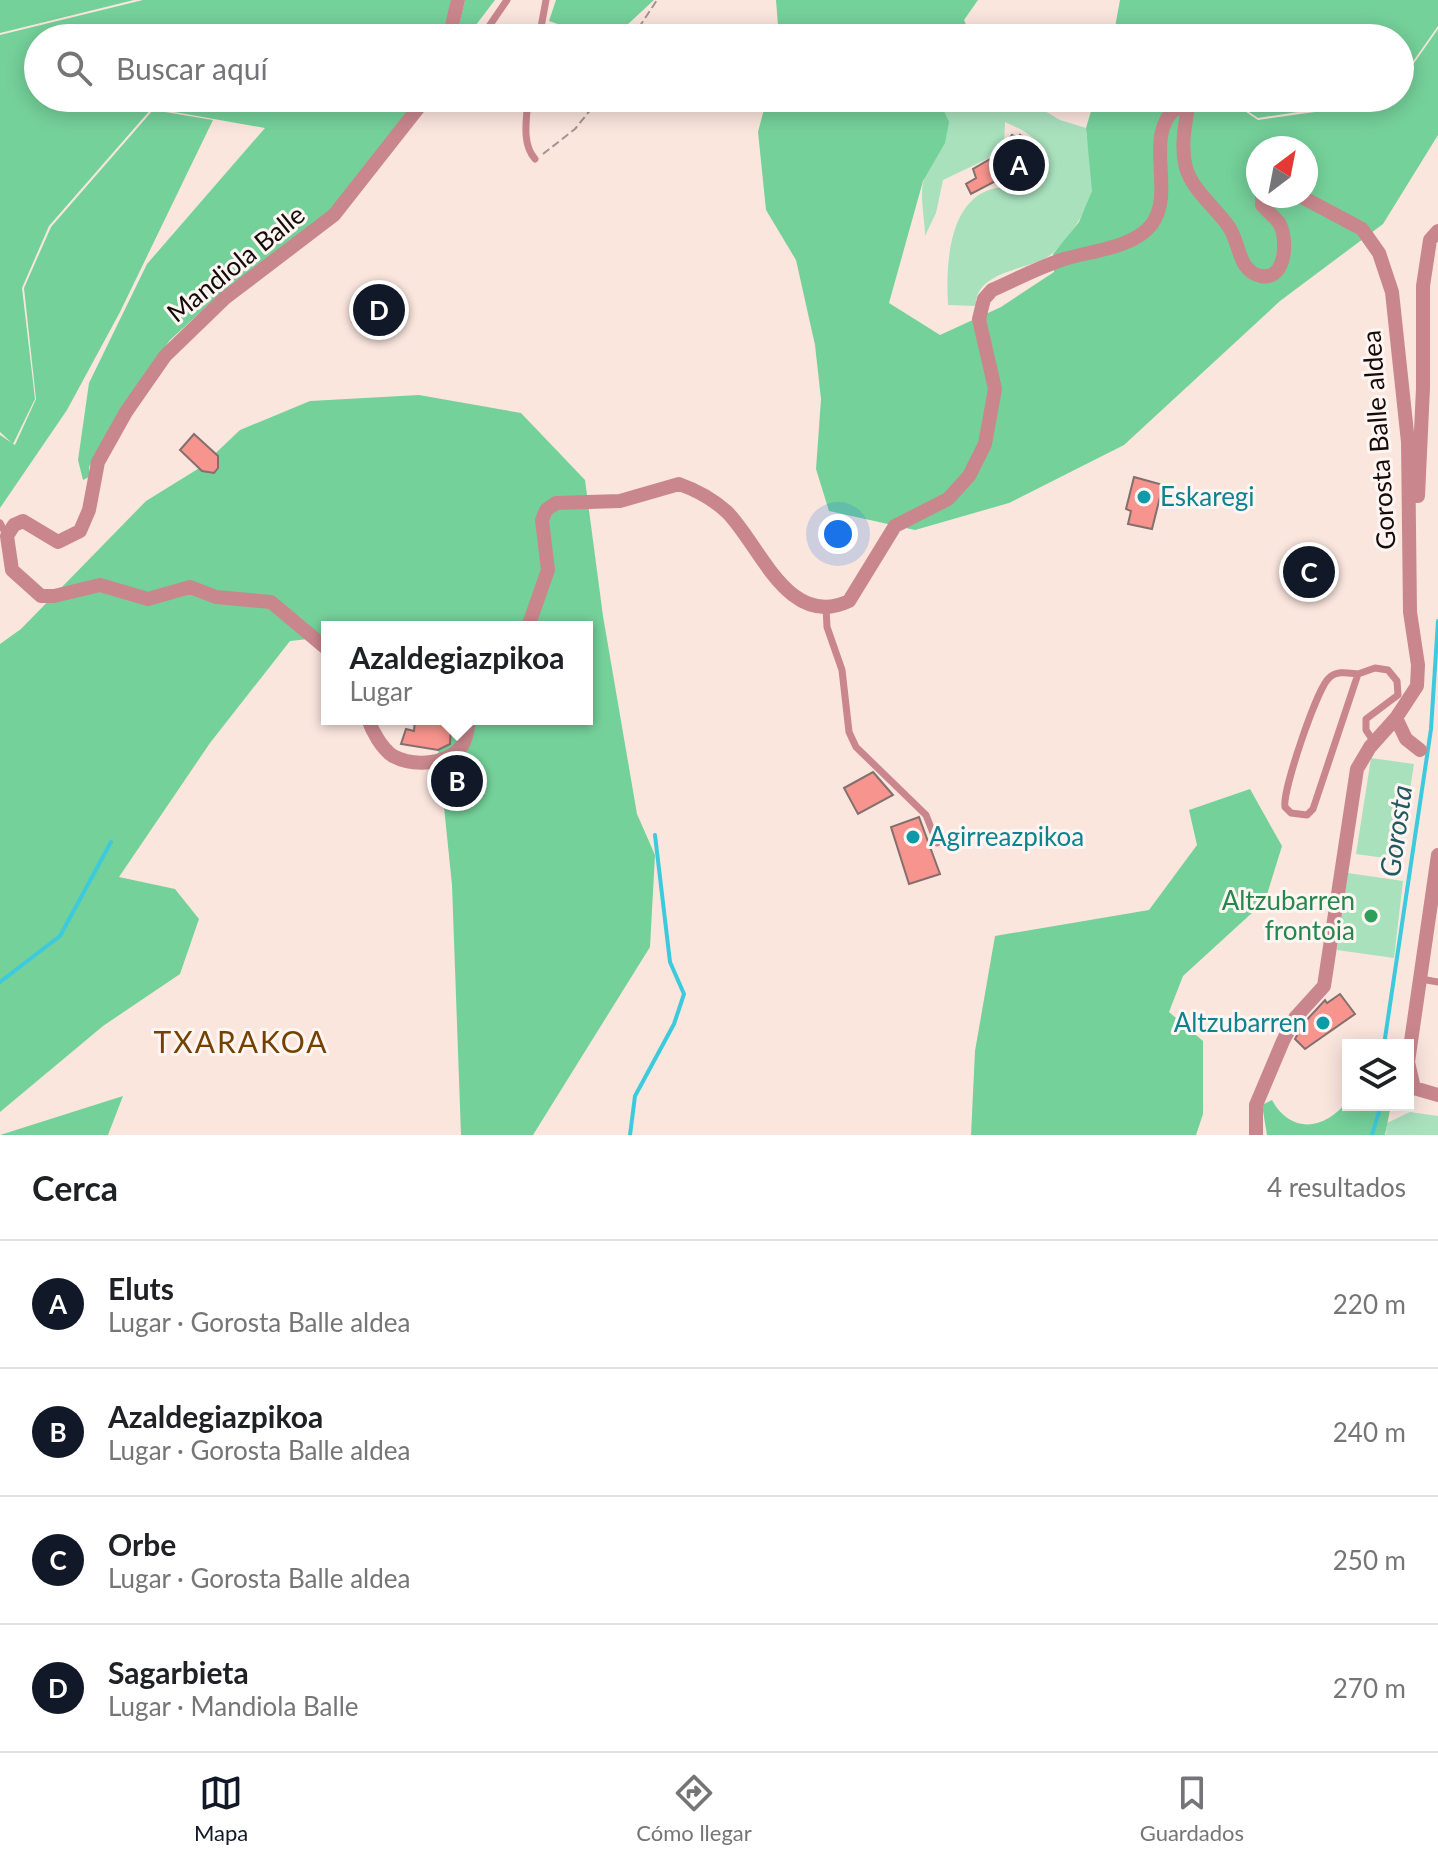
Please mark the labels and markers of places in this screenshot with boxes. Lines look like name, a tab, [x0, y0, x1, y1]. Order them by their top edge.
pin: A	[993, 135, 1045, 195]
pin: D	[353, 280, 405, 340]
place label: Eskaregi	[1160, 480, 1255, 512]
marker: Eskaregi	[1135, 488, 1153, 506]
pin: C	[1283, 542, 1335, 602]
pin: B	[431, 751, 483, 811]
place label: Agirreazpikoa	[929, 820, 1084, 852]
marker: Agirreazpikoa	[904, 828, 922, 846]
place label: Altzubarren frontoia	[1222, 884, 1355, 946]
marker: Altzubarren frontoia	[1362, 907, 1380, 925]
place label: Altzubarren	[1174, 1006, 1307, 1038]
marker: Altzubarren	[1314, 1014, 1332, 1032]

